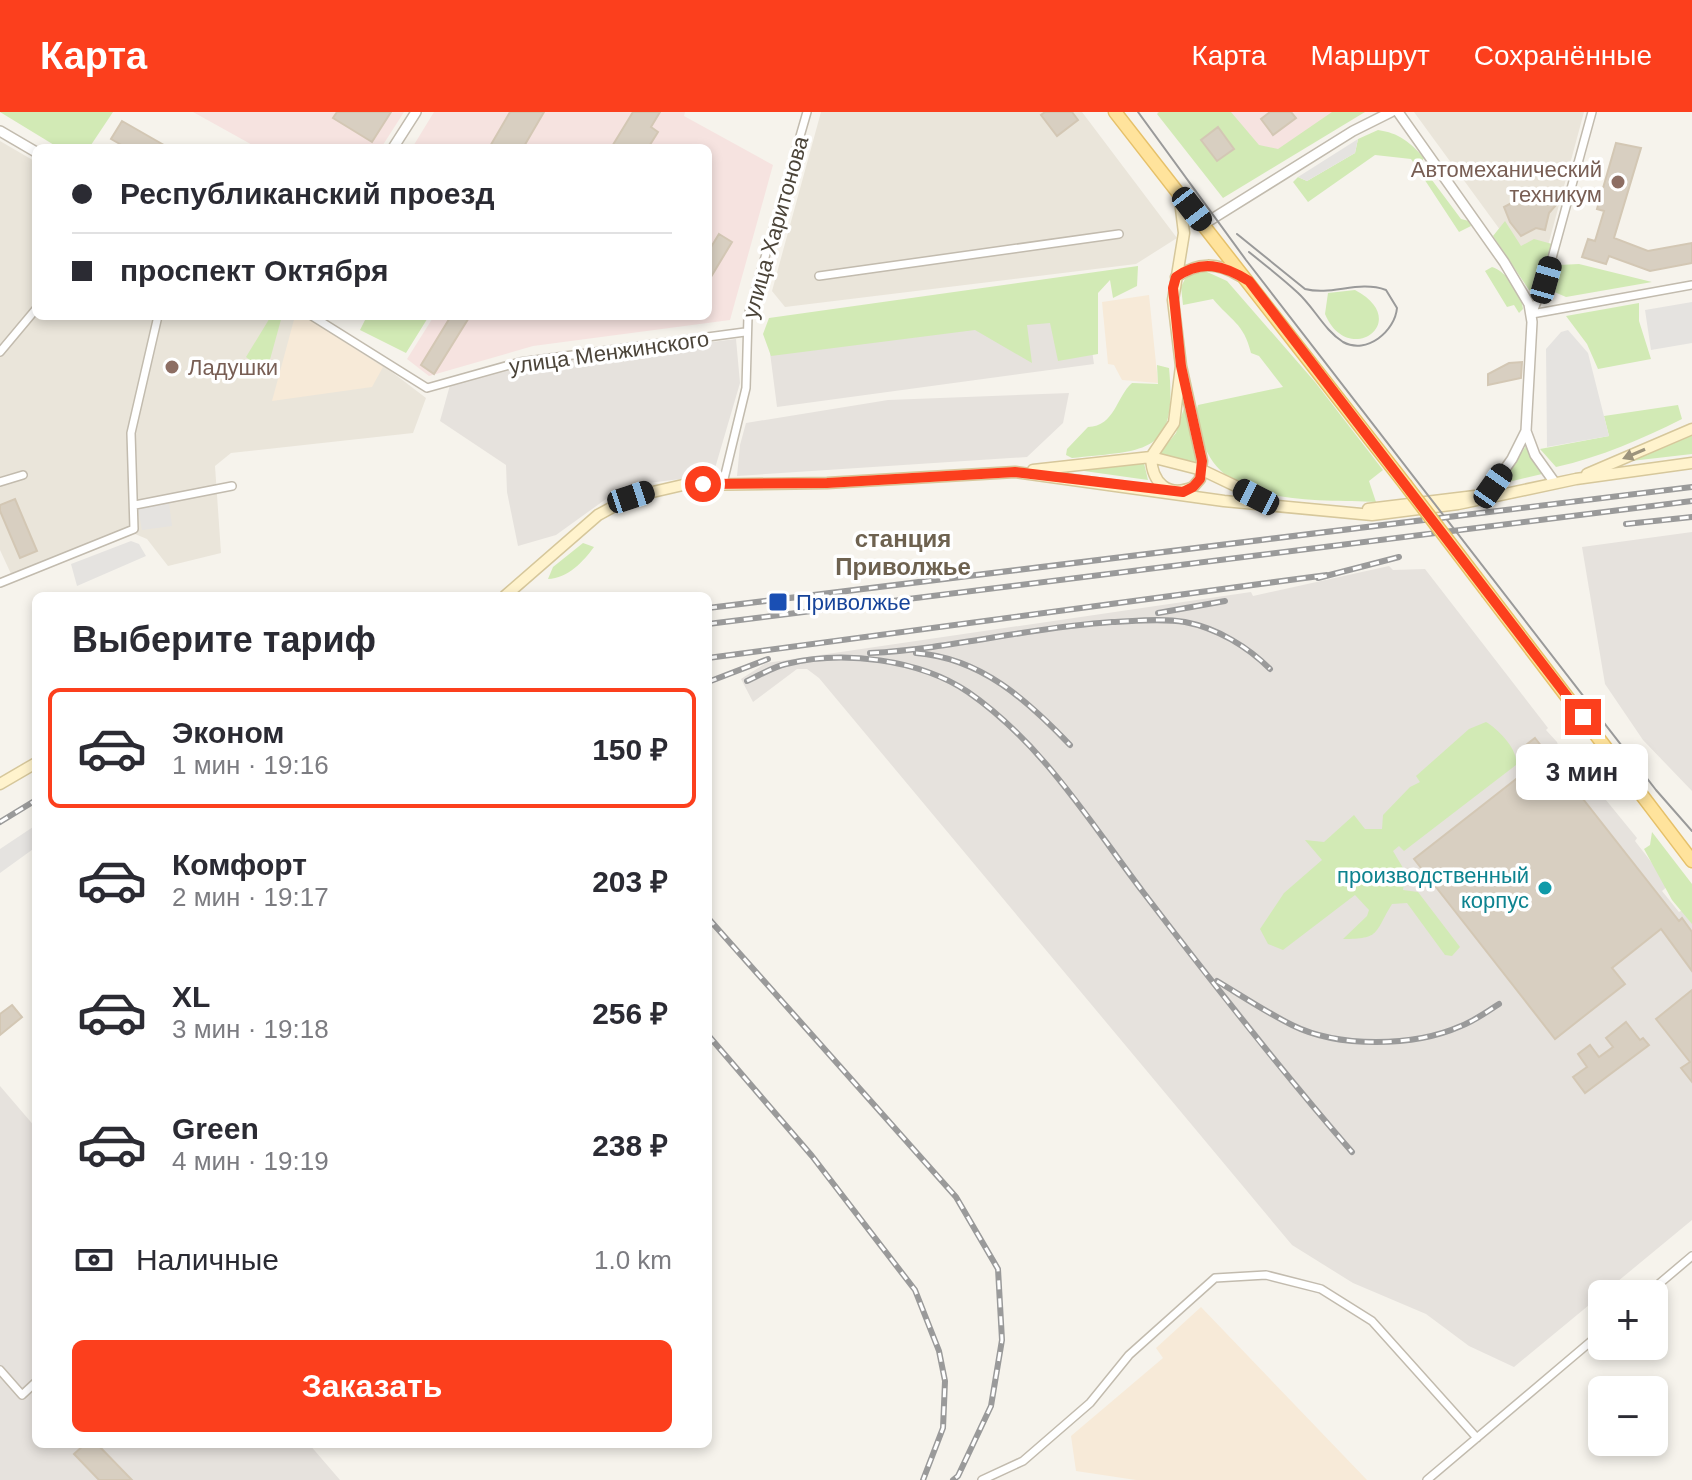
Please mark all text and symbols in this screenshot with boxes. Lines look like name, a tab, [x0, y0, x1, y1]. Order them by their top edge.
text: Карта	[40, 35, 147, 77]
text: Карта	[1191, 40, 1266, 71]
text: Маршрут	[1310, 40, 1430, 71]
text: Сохранённые	[1474, 40, 1652, 71]
street label: улица Харитонова	[738, 133, 814, 321]
place label: Автомеханический техникум	[1411, 157, 1602, 207]
marker: Автомеханический техникум	[1609, 173, 1627, 191]
text: Республиканский проезд	[120, 177, 494, 210]
car	[1168, 183, 1216, 235]
text: проспект Октября	[120, 254, 388, 287]
car	[1528, 254, 1564, 306]
street label: улица Менжинского	[508, 326, 711, 379]
place label: Ладушки	[188, 355, 278, 380]
marker: Ладушки	[163, 358, 181, 376]
one-way arrow	[1622, 447, 1646, 460]
car	[1469, 459, 1517, 513]
route start	[685, 466, 721, 502]
car	[1229, 475, 1283, 519]
car	[604, 478, 658, 516]
district label: станция Приволжье	[835, 525, 971, 580]
place label: Приволжье	[796, 590, 911, 615]
marker: Приволжье	[767, 591, 789, 613]
text: Выберите тариф	[72, 619, 376, 660]
route end	[1565, 699, 1601, 735]
icon: car	[76, 712, 148, 784]
text: Эконом	[172, 716, 285, 749]
text: 150 ₽	[592, 733, 668, 766]
callout: 3 мин	[1517, 745, 1649, 801]
text: 1 мин · 19:16	[172, 750, 329, 780]
text: 3 мин	[1546, 757, 1618, 787]
icon: car	[76, 844, 148, 916]
text: Комфорт	[172, 848, 307, 881]
place label: производственный корпус	[1337, 863, 1529, 913]
text: 203 ₽	[592, 865, 668, 898]
marker: производственный корпус	[1536, 879, 1554, 897]
text: 2 мин · 19:17	[172, 882, 329, 912]
icon: car	[76, 976, 148, 1048]
text: XL	[172, 980, 210, 1013]
text: 256 ₽	[592, 997, 668, 1030]
text: 3 мин · 19:18	[172, 1014, 329, 1044]
icon: car	[76, 1108, 148, 1180]
text: Green	[172, 1112, 259, 1145]
text: 238 ₽	[592, 1129, 668, 1162]
text: 4 мин · 19:19	[172, 1146, 329, 1176]
icon: cash	[72, 1238, 116, 1282]
text: Наличные	[136, 1243, 279, 1276]
text: 1.0 km	[594, 1245, 672, 1275]
map controls	[1588, 1280, 1668, 1456]
button: +	[1588, 1280, 1668, 1360]
button: Заказать	[72, 1340, 672, 1432]
button: −	[1588, 1376, 1668, 1456]

